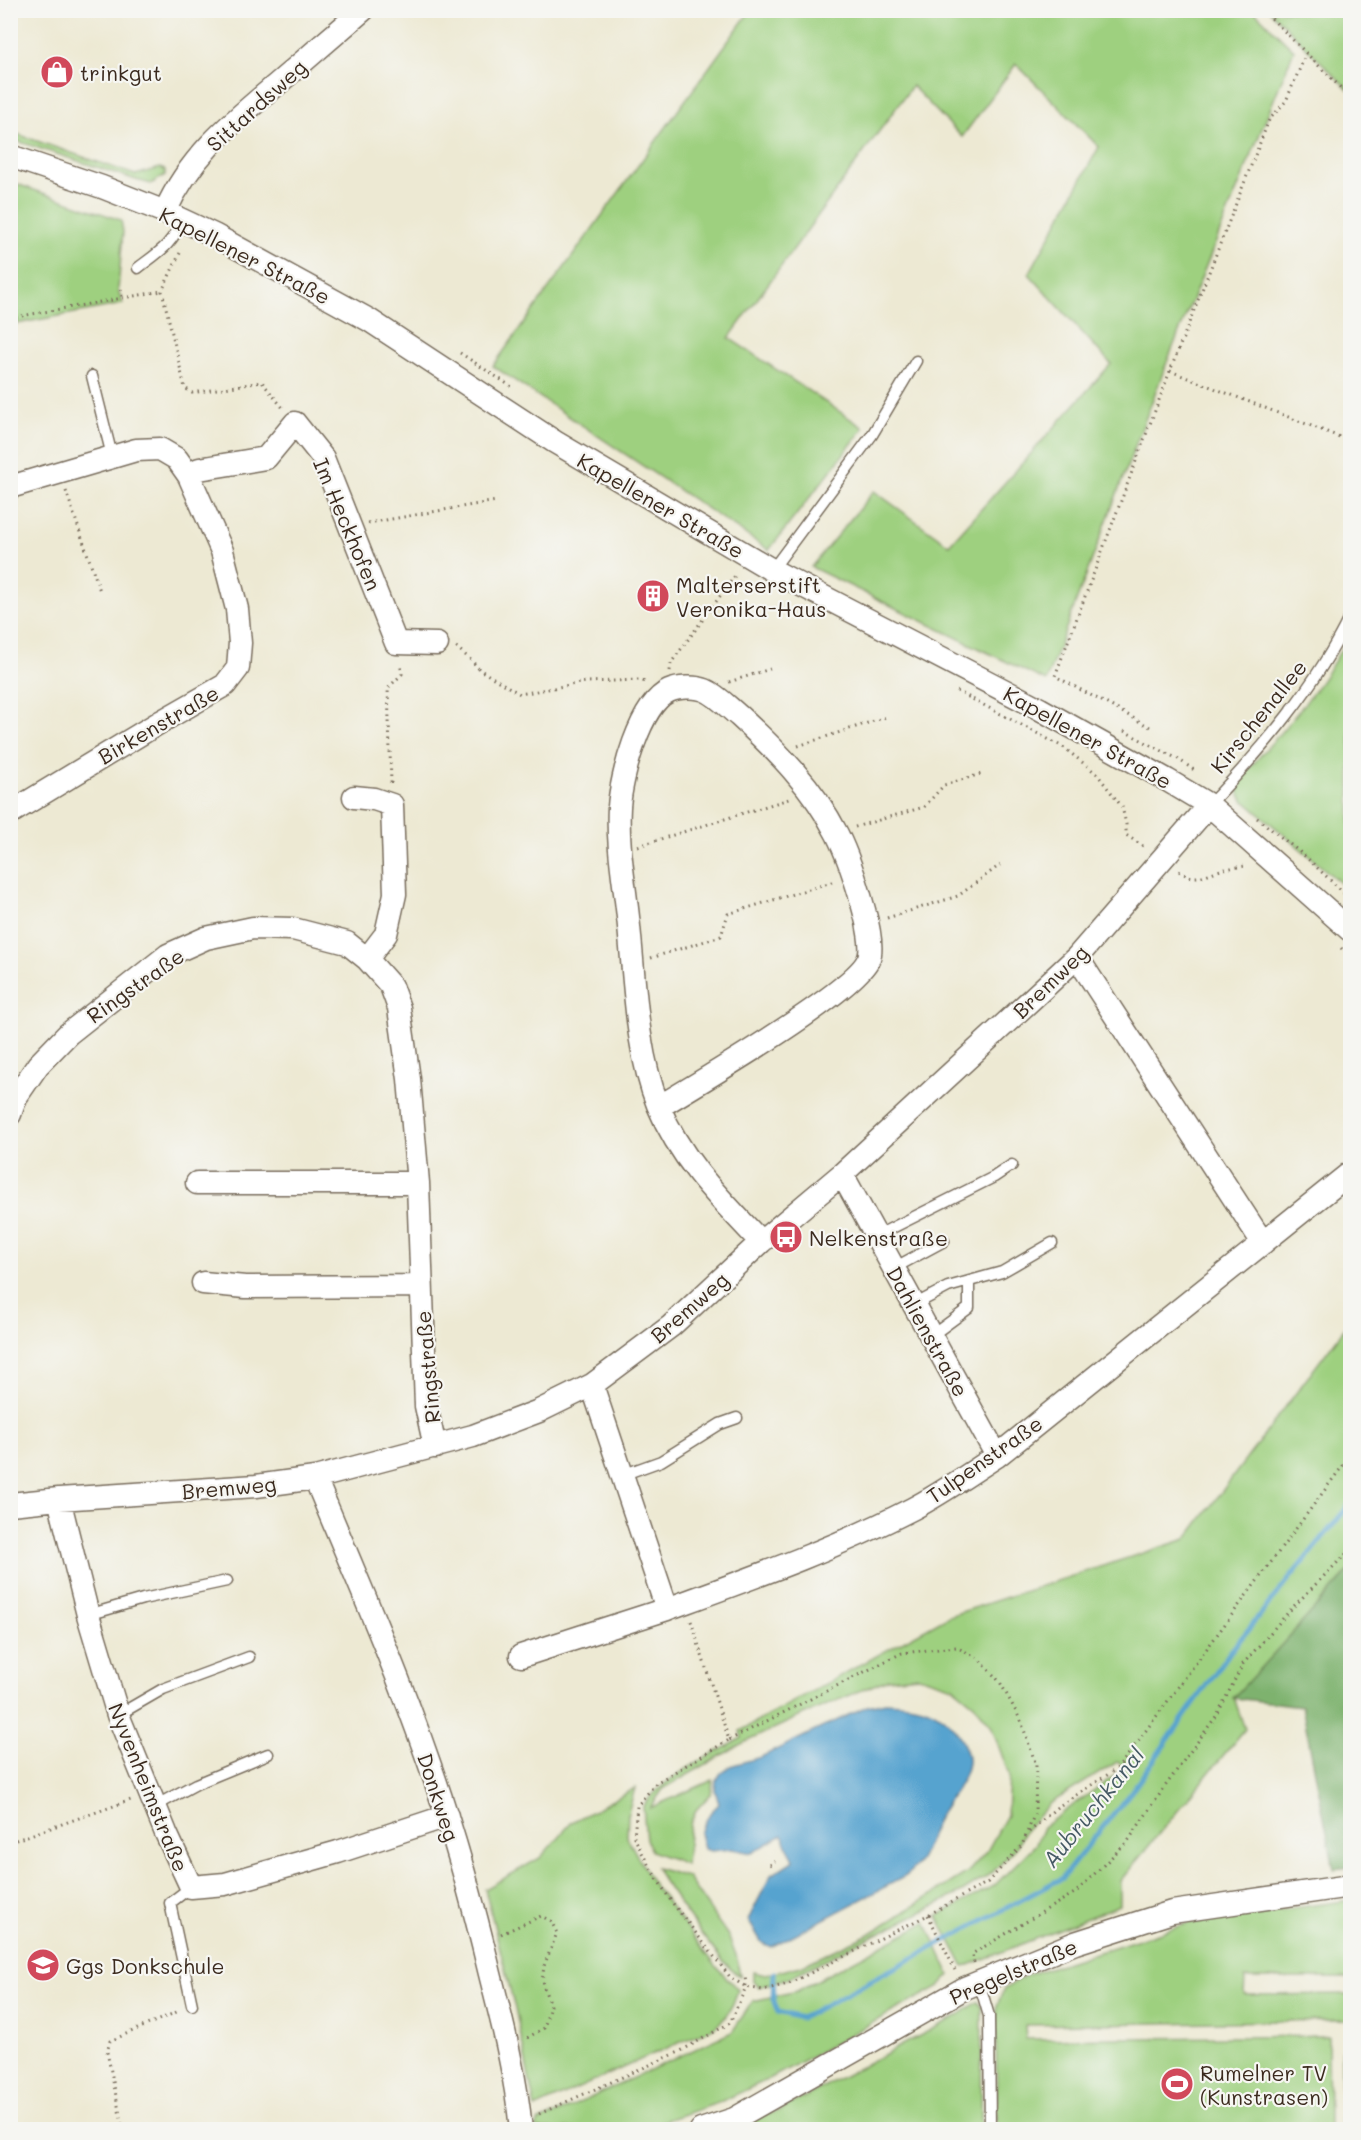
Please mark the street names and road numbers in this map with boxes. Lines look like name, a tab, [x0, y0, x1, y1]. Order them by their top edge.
street label: Sittardsweg	[200, 53, 312, 157]
street label: Kapellener Straße	[155, 200, 335, 310]
street label: Kapellener Straße	[573, 446, 749, 564]
street label: Im Heckhofen	[308, 454, 388, 594]
street label: Kirschenallee	[1204, 654, 1312, 778]
street label: Birkenstraße	[93, 679, 223, 769]
street label: Kapellener Straße	[999, 680, 1177, 794]
street label: Bremweg	[1007, 938, 1093, 1024]
street label: Ringstraße	[81, 942, 189, 1028]
street label: Dahlienstraße	[881, 1261, 975, 1401]
street label: Bremweg	[644, 1266, 734, 1348]
street label: Ringstraße	[409, 1309, 445, 1425]
street label: Tulpenstraße	[921, 1409, 1047, 1509]
street label: Bremweg	[181, 1469, 277, 1505]
street label: Nyvenheimstraße	[103, 1699, 195, 1875]
street label: Donkweg	[412, 1749, 466, 1845]
street label: Pregelstraße	[945, 1932, 1081, 2010]

